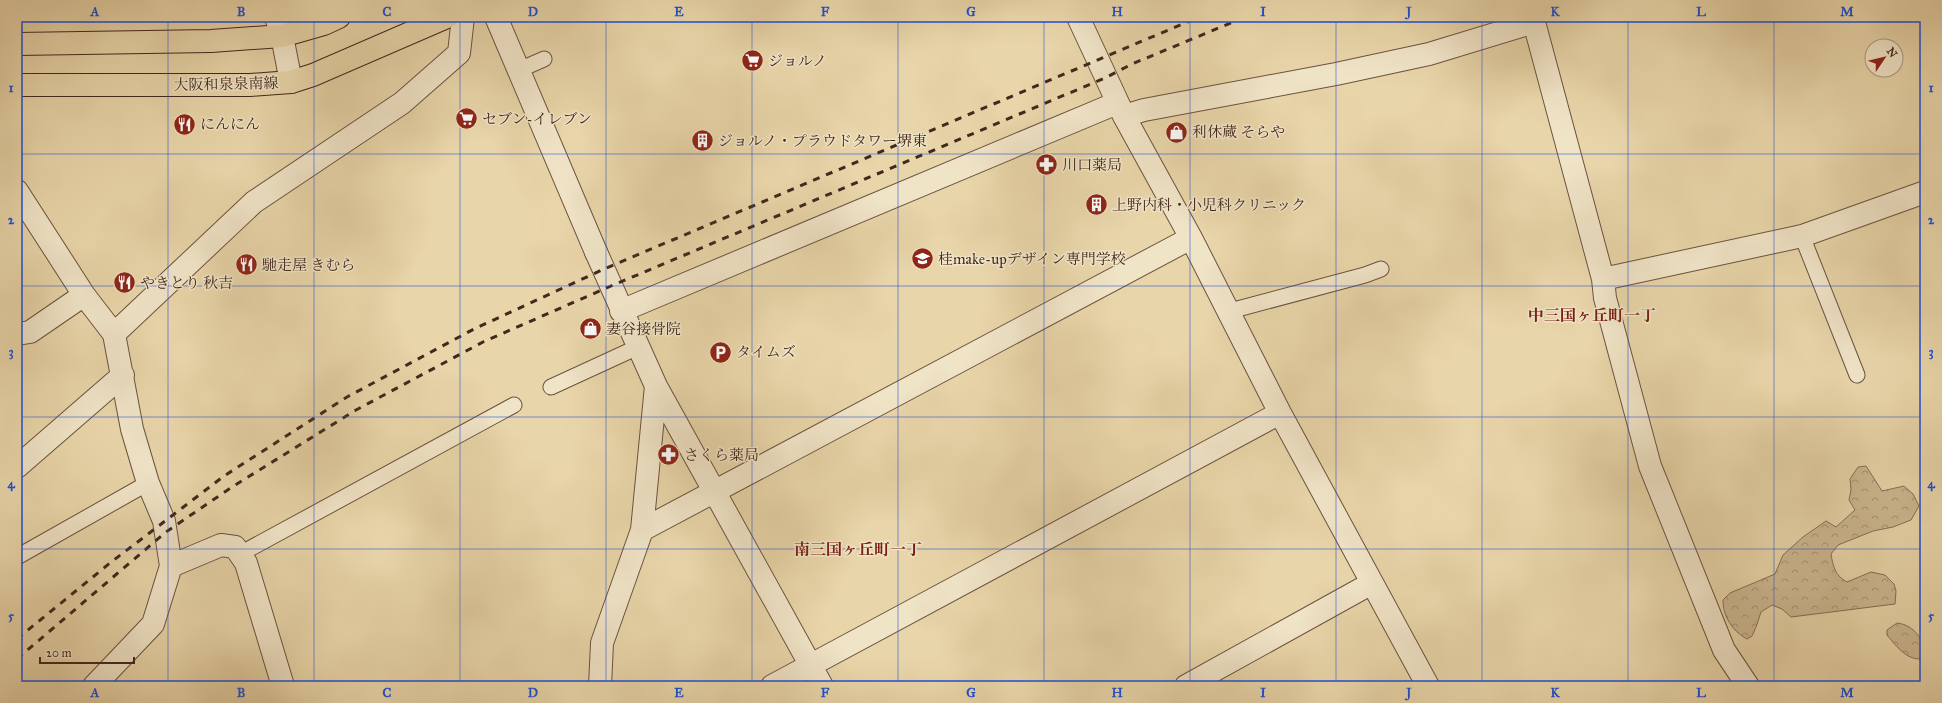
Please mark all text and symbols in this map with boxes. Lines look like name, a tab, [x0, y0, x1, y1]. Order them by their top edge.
text: A	[90, 4, 100, 20]
text: B	[237, 4, 246, 20]
text: C	[383, 4, 392, 20]
text: D	[528, 4, 538, 20]
text: E	[674, 4, 684, 20]
text: F	[821, 4, 830, 20]
text: G	[966, 4, 976, 20]
text: H	[1111, 4, 1123, 20]
text: I	[1260, 4, 1266, 20]
text: J	[1404, 4, 1412, 20]
text: K	[1550, 4, 1560, 20]
text: L	[1696, 4, 1706, 20]
text: M	[1840, 4, 1854, 20]
north arrow	[1864, 38, 1904, 78]
text: N	[1884, 45, 1900, 61]
supermarket icon: ジョルノ	[739, 48, 765, 74]
place label: ジョルノ	[768, 52, 827, 70]
street label: 大阪和泉泉南線	[173, 74, 279, 94]
text: 1	[8, 80, 14, 96]
text: 1	[1928, 80, 1934, 96]
supermarket icon: セブン-イレブン	[454, 106, 480, 132]
place label: セブン-イレブン	[482, 110, 592, 128]
restaurant icon: にんにん	[171, 111, 197, 137]
place label: にんにん	[200, 115, 260, 133]
shop icon: 利休蔵 そらや	[1163, 119, 1189, 145]
place label: 利休蔵 そらや	[1192, 123, 1285, 141]
building icon: ジョルノ・プラウドタワー堺東	[689, 128, 715, 154]
place label: ジョルノ・プラウドタワー堺東	[718, 132, 927, 150]
pharmacy icon: 川口薬局	[1034, 152, 1060, 178]
place label: 川口薬局	[1062, 156, 1122, 174]
building icon: 上野内科・小児科クリニック	[1083, 192, 1109, 218]
place label: 上野内科・小児科クリニック	[1112, 196, 1306, 214]
text: 2	[8, 212, 15, 228]
text: 2	[1928, 212, 1935, 228]
school or university icon: 桂make-upデザイン専門学校	[910, 246, 936, 272]
place label: 桂make-upデザイン専門学校	[938, 250, 1126, 268]
restaurant icon: 馳走屋 きむら	[233, 252, 259, 278]
place label: 馳走屋 きむら	[262, 256, 355, 274]
restaurant icon: やきとり 秋吉	[111, 270, 137, 296]
place label: やきとり 秋吉	[140, 274, 233, 292]
district label: 中三国ヶ丘町一丁	[1528, 306, 1656, 325]
shop icon: 妻谷接骨院	[578, 316, 604, 342]
place label: 妻谷接骨院	[606, 320, 681, 338]
parking icon: タイムズ	[708, 339, 734, 365]
place label: タイムズ	[736, 343, 796, 361]
text: 3	[8, 344, 14, 360]
text: 3	[1928, 344, 1934, 360]
pharmacy icon: さくら薬局	[656, 442, 682, 468]
place label: さくら薬局	[684, 446, 759, 464]
text: 4	[7, 476, 15, 492]
text: 4	[1927, 476, 1935, 492]
district label: 南三国ヶ丘町一丁	[794, 540, 922, 559]
text: 5	[8, 608, 15, 624]
text: 5	[1928, 608, 1935, 624]
scale bar	[40, 639, 134, 665]
text: 20 m	[46, 646, 72, 660]
text: A	[90, 685, 100, 701]
text: B	[237, 685, 246, 701]
text: C	[383, 685, 392, 701]
text: D	[528, 685, 538, 701]
text: E	[674, 685, 684, 701]
text: F	[821, 685, 830, 701]
text: G	[966, 685, 976, 701]
text: H	[1111, 685, 1123, 701]
text: I	[1260, 685, 1266, 701]
text: J	[1404, 685, 1412, 701]
text: K	[1550, 685, 1560, 701]
text: L	[1696, 685, 1706, 701]
text: M	[1840, 685, 1854, 701]

